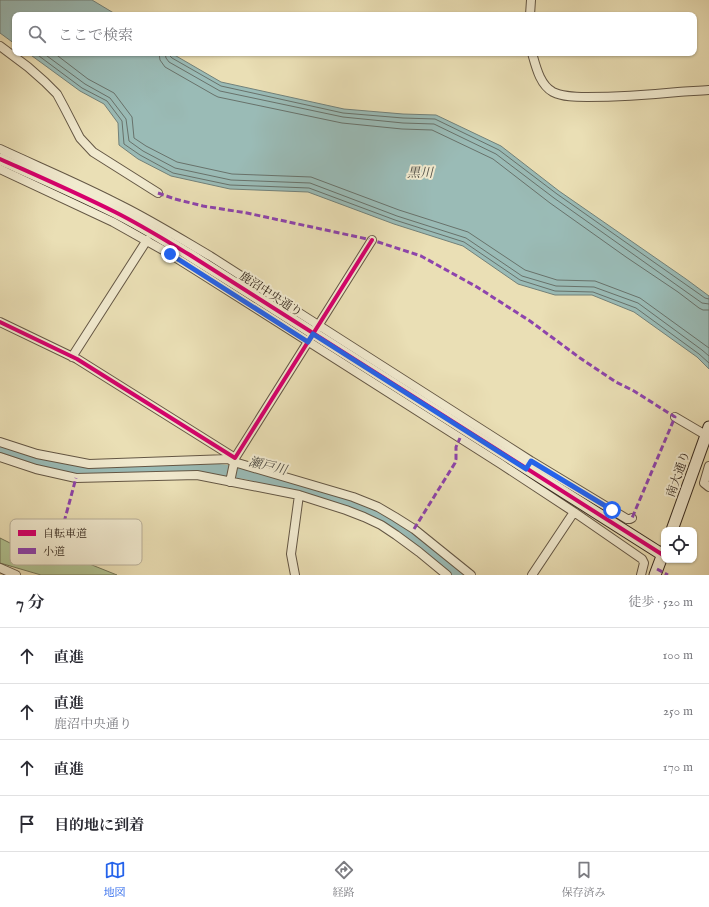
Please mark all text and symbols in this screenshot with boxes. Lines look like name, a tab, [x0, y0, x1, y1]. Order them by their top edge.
search box	[12, 12, 697, 56]
icon: search	[26, 23, 48, 45]
text: ここで検索	[58, 26, 133, 45]
water label: 黒川	[407, 165, 435, 182]
route end	[161, 245, 179, 263]
street label: 鹿沼中央通り	[236, 269, 305, 320]
street label: 南大通り	[663, 449, 694, 499]
water label: 瀬戸川	[247, 453, 291, 480]
route start	[603, 501, 621, 519]
legend	[10, 519, 142, 565]
text: 自転車道	[43, 527, 87, 541]
map controls	[661, 527, 697, 563]
button: locate	[661, 527, 697, 563]
text: 小道	[43, 545, 65, 559]
text: 7 分	[16, 593, 45, 614]
text: 徒歩 · 520 m	[628, 594, 693, 611]
icon: ahead	[16, 645, 38, 667]
text: 100 m	[663, 647, 693, 664]
text: 直進	[54, 648, 84, 667]
text: 直進	[54, 694, 84, 713]
icon: ahead	[16, 701, 38, 723]
text: 250 m	[663, 703, 693, 720]
text: 鹿沼中央通り	[54, 716, 132, 733]
icon: ahead	[16, 757, 38, 779]
text: 170 m	[663, 759, 693, 776]
text: 直進	[54, 760, 84, 779]
icon: arrive	[16, 813, 38, 835]
text: 目的地に到着	[54, 816, 144, 835]
tab: 地図	[104, 859, 126, 900]
tab: 経路	[333, 859, 355, 900]
tab: 保存済み	[562, 859, 606, 900]

